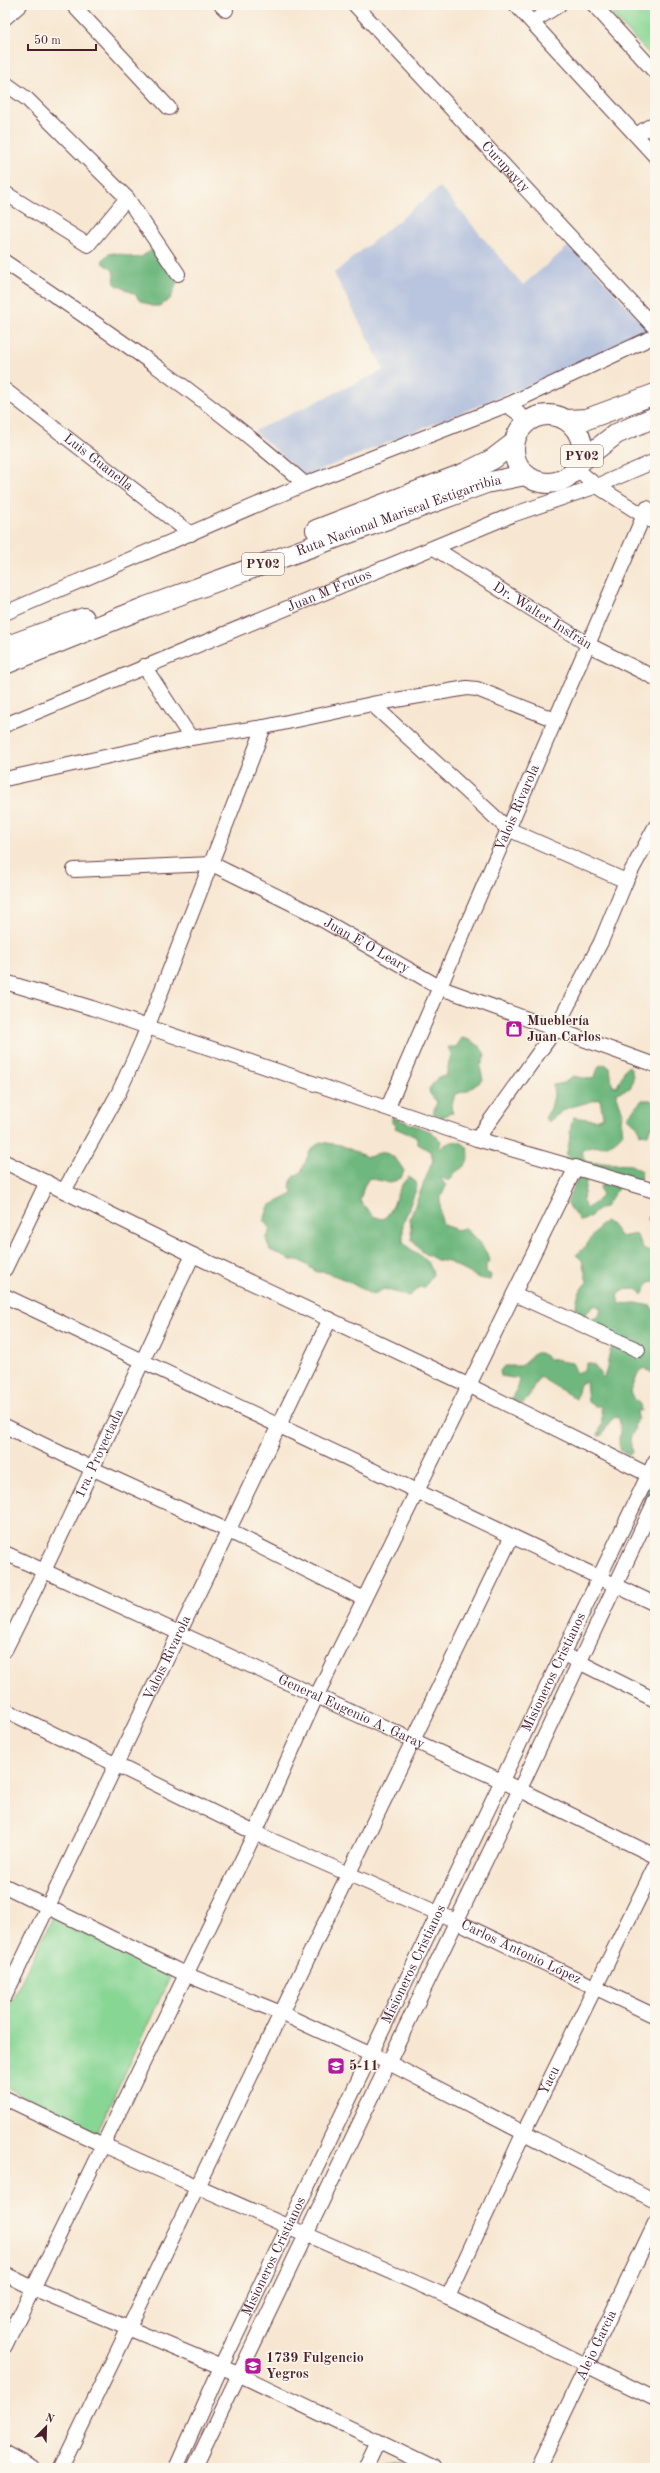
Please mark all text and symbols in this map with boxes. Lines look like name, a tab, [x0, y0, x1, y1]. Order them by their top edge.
scale bar	[28, 26, 96, 52]
text: 50 m	[34, 34, 61, 47]
street label: Curupayty	[479, 139, 533, 196]
street label: Luis Guanella	[61, 431, 136, 493]
road number: PY02	[561, 445, 603, 467]
street label: Ruta Nacional Mariscal Estigarribia	[294, 473, 503, 559]
road number: PY02	[242, 553, 284, 575]
street label: Juan M Frutos	[285, 567, 373, 614]
street label: Dr. Walter Insfrán	[490, 580, 595, 652]
street label: Valois Rivarola	[493, 763, 542, 853]
street label: Juan E O Leary	[321, 915, 413, 976]
place label: Mueblería Juan Carlos	[527, 1014, 601, 1044]
shop icon: Mueblería Juan Carlos	[504, 1019, 524, 1039]
street label: 1ra. Proyectada	[73, 1407, 126, 1500]
street label: Misioneros Cristianos	[519, 1610, 588, 1734]
street label: Valois Rivarola	[141, 1613, 194, 1703]
street label: General Eugenio A. Garay	[276, 1672, 427, 1752]
street label: Misioneros Cristianos	[379, 1903, 448, 2026]
street label: Carlos Antonio López	[459, 1917, 583, 1987]
school or university icon: 5-11	[326, 2056, 346, 2076]
place label: 5-11	[349, 2059, 379, 2073]
street label: Yacu	[536, 2064, 562, 2097]
street label: Misioneros Cristianos	[239, 2195, 308, 2318]
street label: Alejo Garcia	[574, 2308, 619, 2383]
place label: 1739 Fulgencio Yegros	[266, 2351, 364, 2381]
school or university icon: 1739 Fulgencio Yegros	[243, 2356, 263, 2376]
north arrow	[26, 2407, 66, 2447]
text: N	[43, 2412, 56, 2426]

